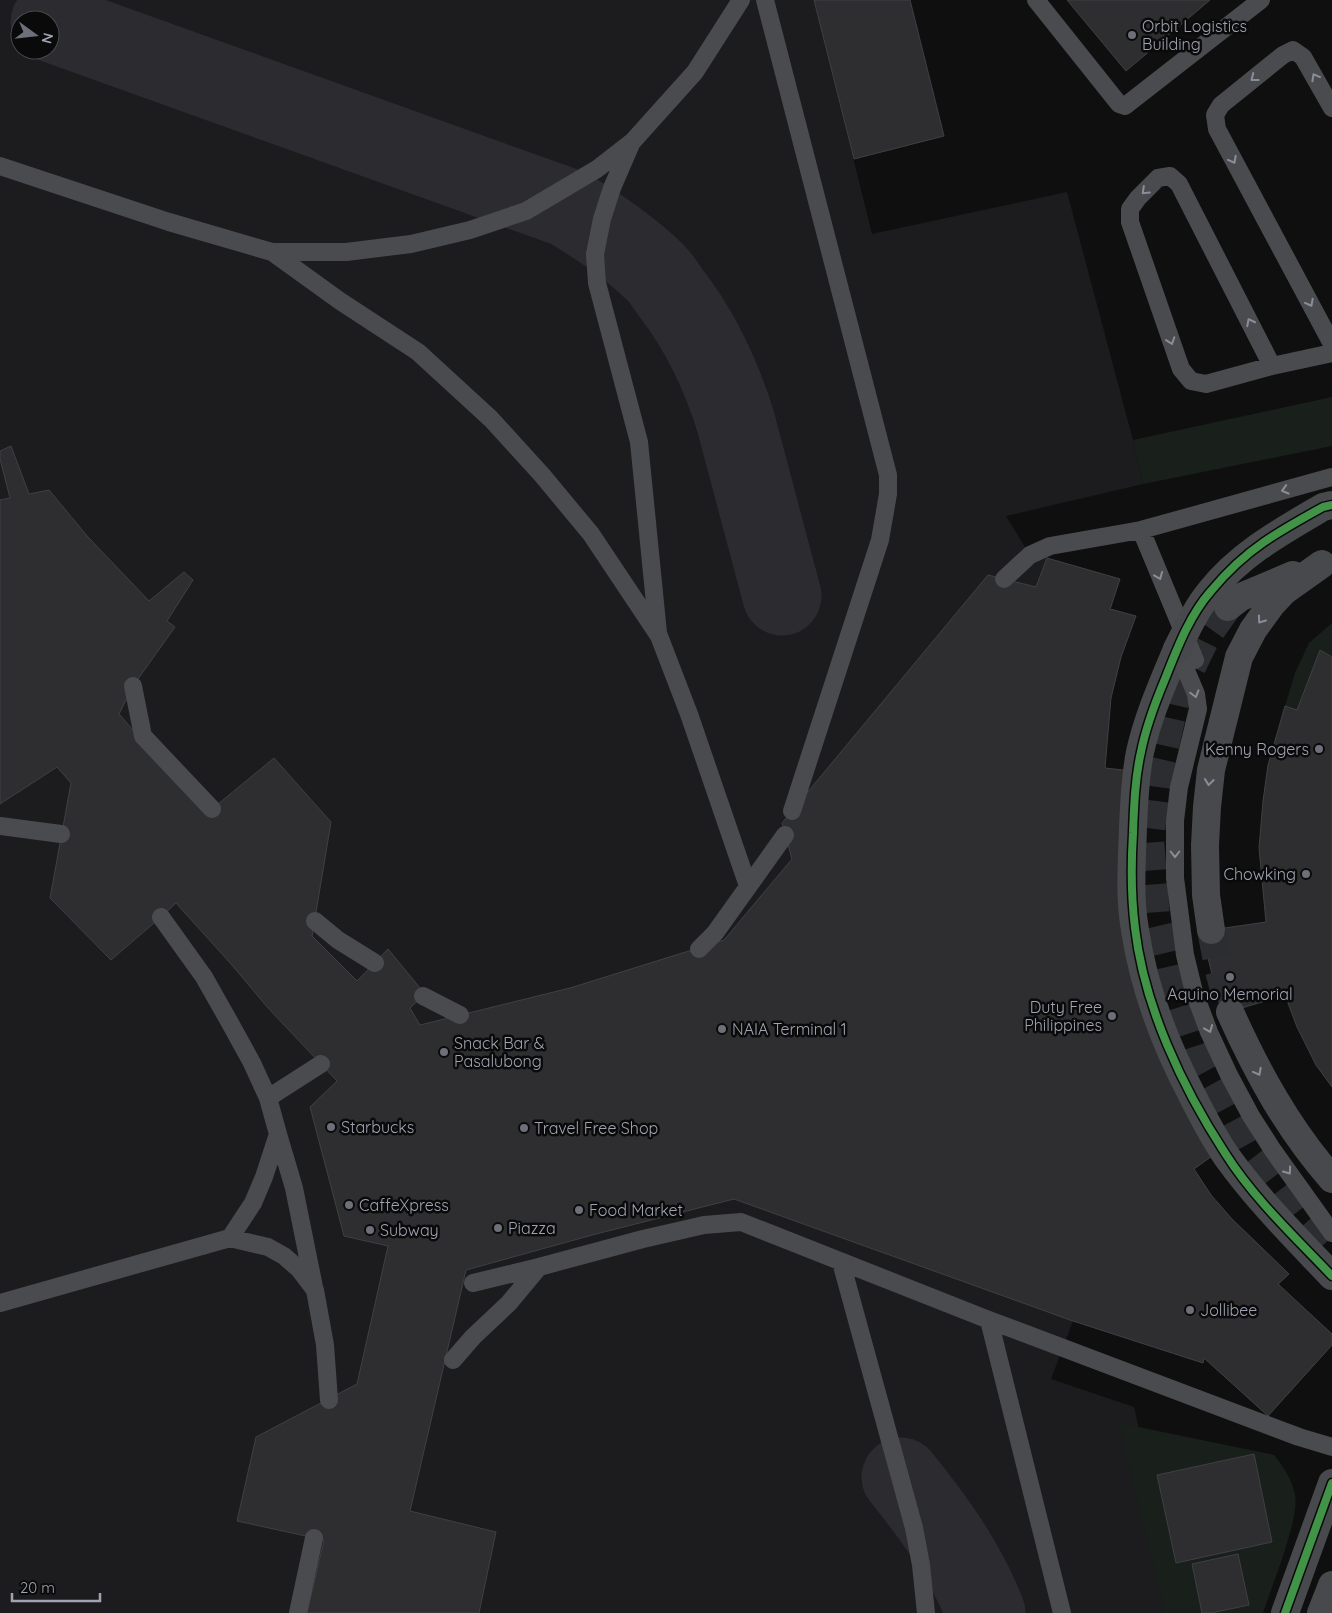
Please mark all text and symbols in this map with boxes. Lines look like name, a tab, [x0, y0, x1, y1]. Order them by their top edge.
north arrow	[10, 10, 60, 60]
place label: Orbit Logistics Building	[1142, 16, 1247, 54]
marker: Orbit Logistics Building	[1126, 29, 1138, 41]
text: N	[38, 31, 58, 46]
one-way arrow	[1251, 73, 1260, 81]
one-way arrow	[1311, 74, 1321, 83]
one-way arrow	[1227, 154, 1237, 163]
one-way arrow	[1142, 185, 1151, 194]
one-way arrow	[1304, 298, 1314, 307]
one-way arrow	[1246, 318, 1256, 327]
one-way arrow	[1165, 336, 1175, 344]
one-way arrow	[1281, 485, 1290, 495]
one-way arrow	[1154, 571, 1164, 579]
one-way arrow	[1258, 614, 1267, 624]
one-way arrow	[1189, 690, 1199, 698]
place label: Kenny Rogers	[1205, 739, 1309, 759]
marker: Kenny Rogers	[1313, 743, 1325, 755]
one-way arrow	[1204, 779, 1215, 787]
one-way arrow	[1170, 850, 1180, 858]
place label: Chowking	[1224, 864, 1296, 884]
marker: Chowking	[1300, 868, 1312, 880]
marker: Aquino Memorial	[1224, 971, 1236, 983]
place label: Aquino Memorial	[1167, 984, 1293, 1004]
place label: Duty Free Philippines	[1024, 997, 1102, 1035]
marker: Duty Free Philippines	[1106, 1010, 1118, 1022]
place label: NAIA Terminal 1	[732, 1019, 847, 1039]
marker: NAIA Terminal 1	[716, 1023, 728, 1035]
one-way arrow	[1203, 1025, 1213, 1033]
place label: Snack Bar & Pasalubong	[454, 1033, 545, 1071]
marker: Snack Bar & Pasalubong	[438, 1046, 450, 1058]
one-way arrow	[1252, 1066, 1262, 1075]
place label: Starbucks	[341, 1117, 414, 1137]
place label: Travel Free Shop	[534, 1118, 658, 1138]
marker: Starbucks	[325, 1121, 337, 1133]
marker: Travel Free Shop	[518, 1122, 530, 1134]
one-way arrow	[1282, 1165, 1290, 1174]
place label: CaffeXpress	[359, 1195, 449, 1215]
marker: CaffeXpress	[343, 1199, 355, 1211]
place label: Food Market	[589, 1200, 683, 1220]
marker: Food Market	[573, 1204, 585, 1216]
place label: Piazza	[508, 1218, 556, 1238]
place label: Subway	[380, 1220, 439, 1240]
marker: Piazza	[492, 1222, 504, 1234]
marker: Subway	[364, 1224, 376, 1236]
place label: Jollibee	[1200, 1300, 1257, 1320]
marker: Jollibee	[1184, 1304, 1196, 1316]
scale bar	[12, 1570, 100, 1602]
text: 20 m	[20, 1578, 55, 1597]

